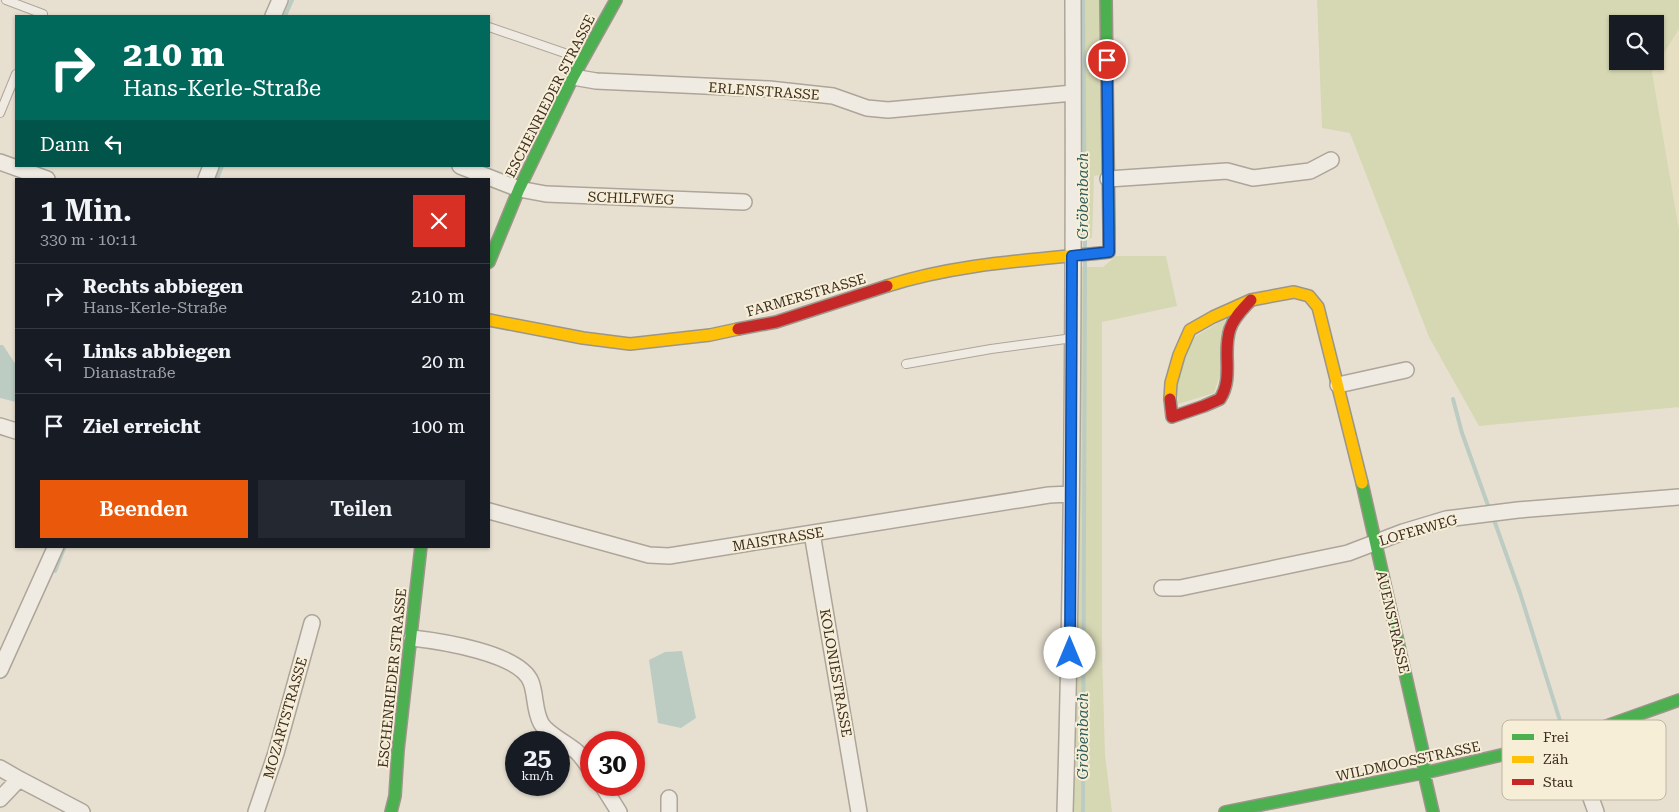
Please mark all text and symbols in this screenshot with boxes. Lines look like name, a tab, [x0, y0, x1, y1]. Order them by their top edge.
street label: ESCHENRIEDER STRASSE	[502, 12, 598, 180]
map controls	[1609, 15, 1664, 70]
button: search	[1609, 15, 1664, 70]
text: 210 m	[123, 34, 224, 75]
icon: right	[40, 35, 105, 100]
pin	[1086, 39, 1128, 81]
icon: arrive	[1093, 46, 1121, 74]
text: Hans-Kerle-Straße	[123, 76, 321, 101]
street label: ERLENSTRASSE	[708, 79, 820, 103]
icon: left	[100, 130, 128, 158]
text: Dann	[40, 133, 90, 156]
water label: Gröbenbach	[1074, 153, 1092, 239]
street label: SCHILFWEG	[587, 188, 675, 208]
text: 1 Min.	[40, 193, 132, 228]
button: close	[413, 195, 465, 247]
text: 330 m · 10:11	[40, 230, 138, 249]
street label: FARMERSTRASSE	[744, 270, 868, 320]
text: Rechts abbiegen	[83, 275, 243, 298]
icon: right	[40, 282, 68, 310]
text: 210 m	[411, 285, 465, 308]
text: Hans-Kerle-Straße	[83, 298, 227, 317]
text: Links abbiegen	[83, 340, 231, 363]
icon: left	[40, 347, 68, 375]
text: 20 m	[422, 350, 465, 373]
text: Dianastraße	[83, 363, 176, 382]
icon: arrive	[40, 412, 68, 440]
text: Ziel erreicht	[83, 415, 201, 438]
text: 100 m	[411, 415, 465, 438]
button: Beenden	[40, 480, 248, 538]
button: Teilen	[258, 480, 465, 538]
street label: LOFERWEG	[1377, 511, 1459, 549]
street label: MAISTRASSE	[731, 524, 825, 554]
street label: AUENSTRASSE	[1373, 569, 1413, 675]
street label: ESCHENRIEDER STRASSE	[375, 587, 409, 769]
street label: KOLONIESTRASSE	[817, 608, 855, 738]
position arrow	[1043, 626, 1095, 678]
street label: MOZARTSTRASSE	[260, 655, 310, 781]
water label: Gröbenbach	[1074, 693, 1092, 779]
legend	[1502, 720, 1666, 800]
text: Frei	[1543, 729, 1570, 745]
speed limit sign: 30	[580, 731, 645, 796]
street label: WILDMOOSSTRASSE	[1334, 738, 1482, 784]
text: 25	[523, 743, 552, 772]
text: Zäh	[1543, 751, 1568, 767]
text: km/h	[521, 769, 554, 783]
text: Stau	[1543, 774, 1573, 790]

